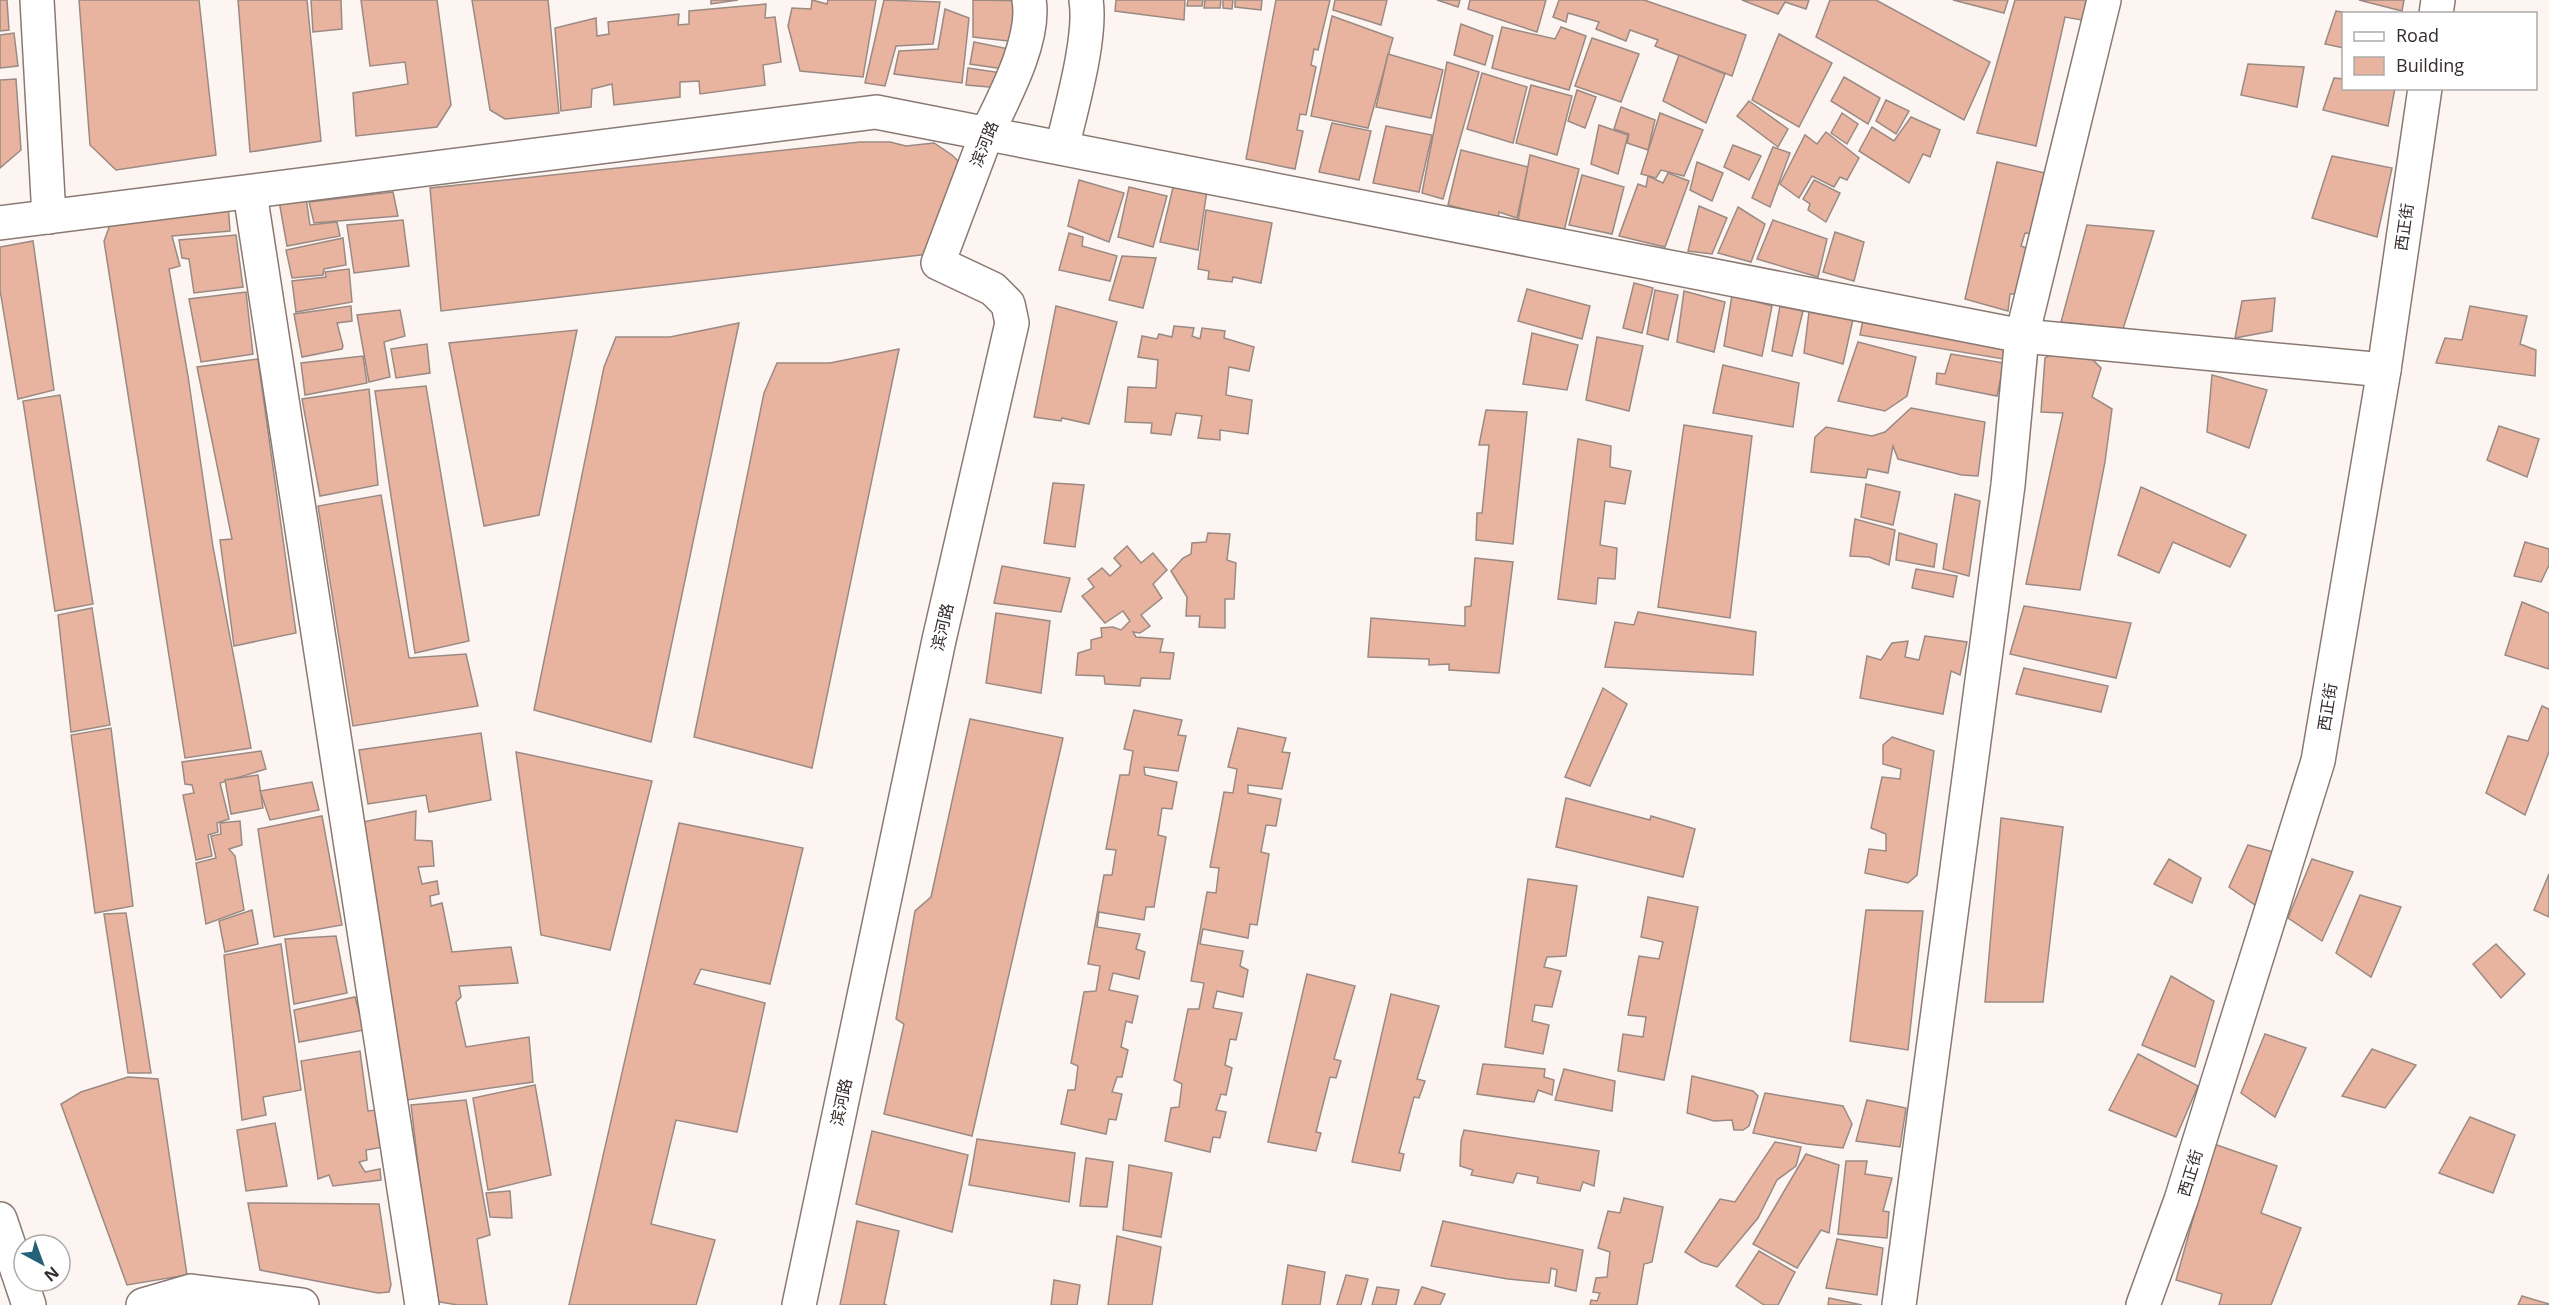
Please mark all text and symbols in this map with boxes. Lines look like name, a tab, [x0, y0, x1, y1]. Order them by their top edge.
legend	[2342, 12, 2537, 90]
text: Road	[2396, 23, 2439, 47]
text: Building	[2396, 53, 2464, 77]
street label: 滨河路	[965, 118, 1003, 170]
street label: 西正街	[2390, 202, 2418, 252]
street label: 滨河路	[926, 601, 958, 653]
street label: 西正街	[2312, 682, 2342, 732]
street label: 滨河路	[825, 1076, 857, 1128]
street label: 西正街	[2172, 1147, 2208, 1199]
north arrow	[12, 1233, 72, 1293]
text: N	[40, 1262, 64, 1287]

